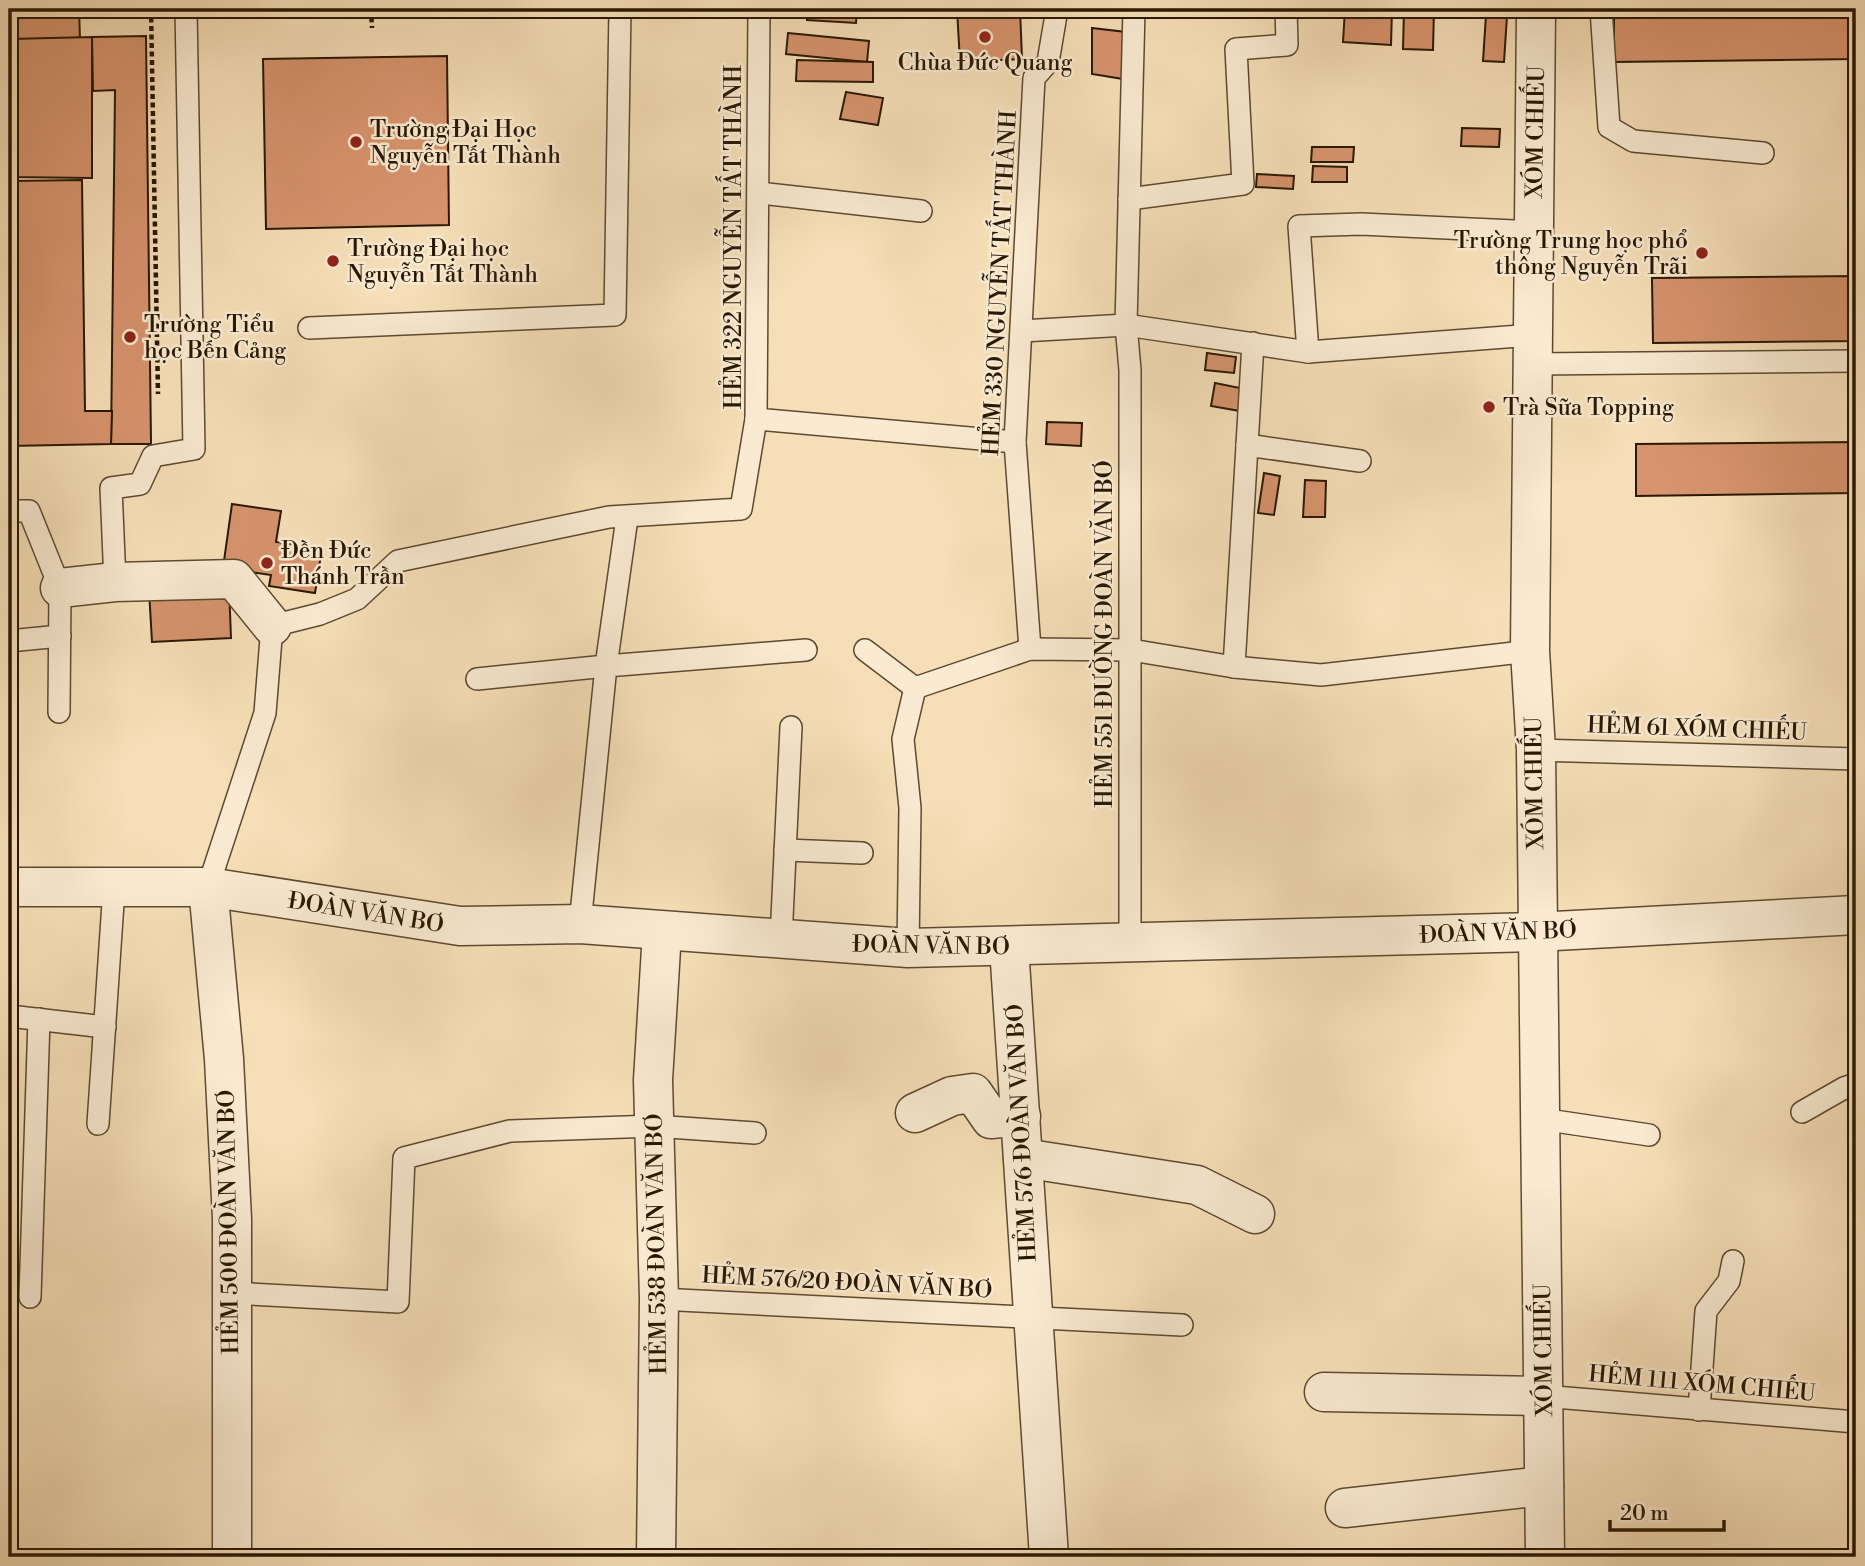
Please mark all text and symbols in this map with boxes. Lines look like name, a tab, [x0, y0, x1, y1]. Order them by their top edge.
marker: Chùa Đức Quang	[977, 29, 993, 45]
place label: Chùa Đức Quang	[898, 49, 1072, 77]
street label: HẺM 322 NGUYỄN TẤT THÀNH	[714, 64, 748, 409]
street label: XÓM CHIẾU	[1516, 65, 1551, 200]
street label: HẺM 330 NGUYỄN TẤT THÀNH	[971, 109, 1023, 457]
place label: Trường Đại Học Nguyễn Tất Thành	[370, 116, 561, 170]
marker: Trường Đại Học Nguyễn Tất Thành	[348, 134, 364, 150]
place label: Trường Trung học phổ thông Nguyễn Trãi	[1454, 227, 1688, 281]
place label: Trường Đại học Nguyễn Tất Thành	[347, 235, 538, 289]
marker: Trường Trung học phổ thông Nguyễn Trãi	[1694, 245, 1710, 261]
marker: Trường Đại học Nguyễn Tất Thành	[325, 253, 341, 269]
place label: Trường Tiểu học Bến Cảng	[144, 311, 286, 365]
marker: Trường Tiểu học Bến Cảng	[122, 329, 138, 345]
place label: Trà Sữa Topping	[1503, 394, 1674, 422]
marker: Trà Sữa Topping	[1481, 399, 1497, 415]
street label: HẺM 551 ĐƯỜNG ĐOÀN VĂN BƠ	[1088, 460, 1119, 808]
place label: Đền Đức Thánh Trần	[281, 537, 405, 591]
marker: Đền Đức Thánh Trần	[259, 555, 275, 571]
street label: HẺM 61 XÓM CHIẾU	[1586, 706, 1808, 747]
street label: XÓM CHIẾU	[1515, 716, 1550, 851]
street label: ĐOÀN VĂN BƠ	[286, 885, 446, 939]
street label: ĐOÀN VĂN BƠ	[1419, 914, 1577, 950]
street label: ĐOÀN VĂN BƠ	[852, 929, 1010, 961]
street label: HẺM 576 ĐOÀN VĂN BƠ	[999, 1003, 1043, 1263]
street label: HẺM 500 ĐOÀN VĂN BƠ	[211, 1089, 245, 1355]
street label: HẺM 538 ĐOÀN VĂN BƠ	[639, 1113, 673, 1375]
street label: HẺM 576/20 ĐOÀN VĂN BƠ	[701, 1259, 993, 1305]
street label: XÓM CHIẾU	[1524, 1283, 1559, 1418]
street label: HẺM 111 XÓM CHIẾU	[1587, 1355, 1817, 1408]
scale bar	[1610, 1489, 1723, 1533]
text: 20 m	[1620, 1501, 1669, 1527]

